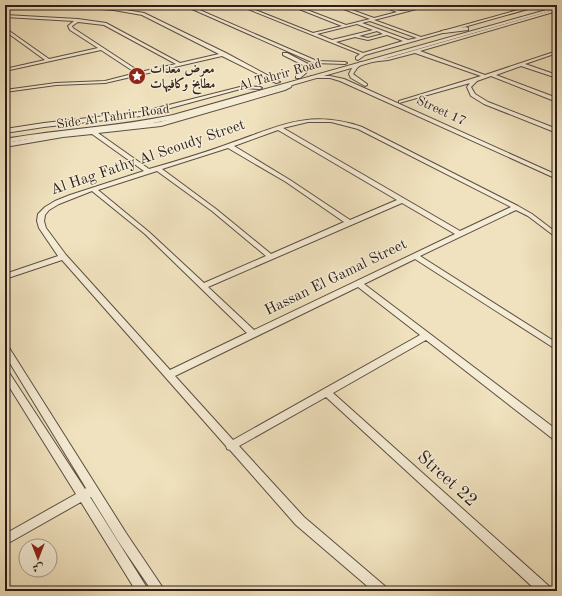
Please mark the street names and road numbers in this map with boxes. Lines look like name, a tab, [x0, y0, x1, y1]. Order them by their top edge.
street label: Al Tahrir Road	[237, 57, 323, 93]
street label: Street 17	[414, 94, 468, 128]
street label: Side Al Tahrir Road	[56, 103, 171, 131]
street label: Al Hag Fathy Al Seoudy Street	[49, 118, 247, 198]
street label: Hassan El Gamal Street	[263, 237, 409, 319]
street label: Street 22	[414, 448, 480, 510]

